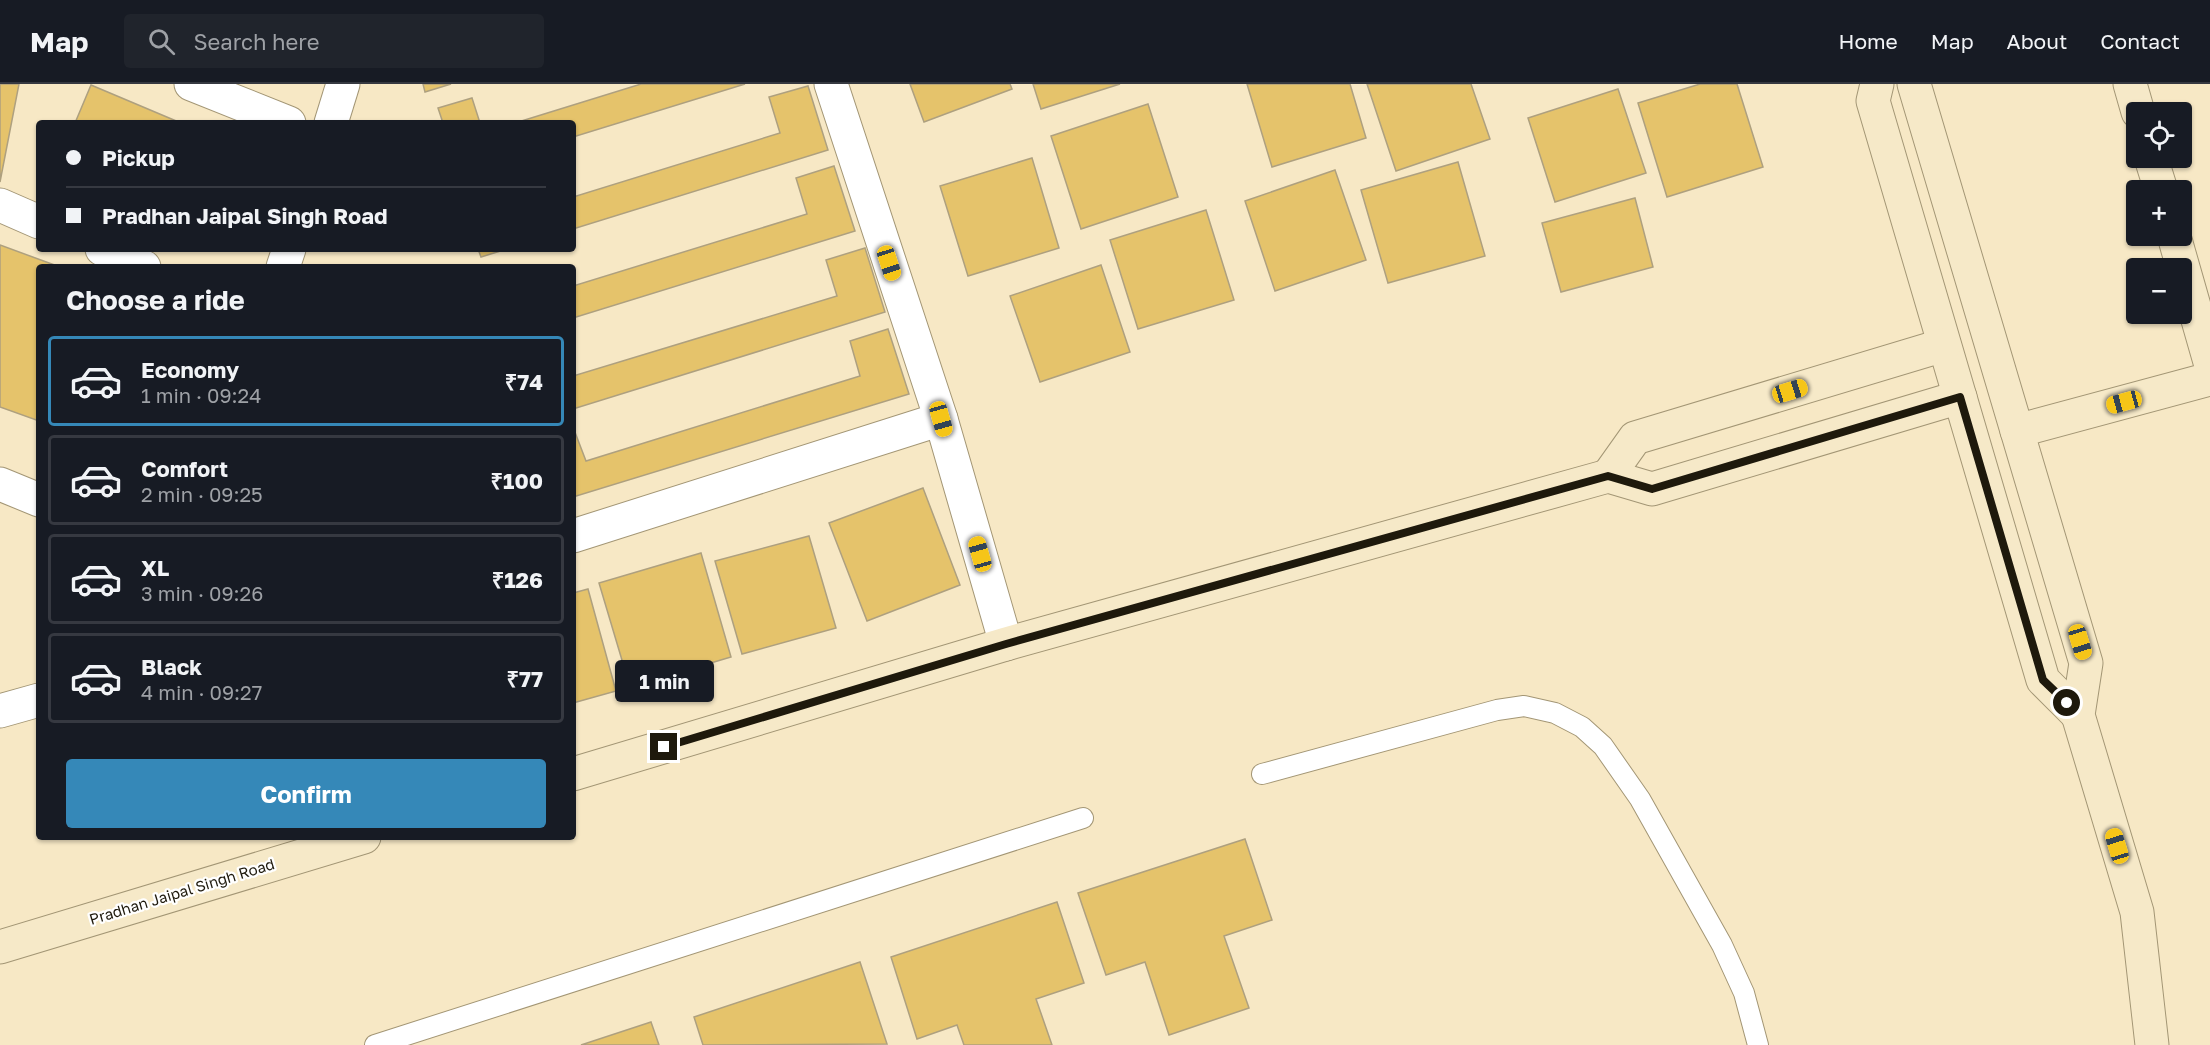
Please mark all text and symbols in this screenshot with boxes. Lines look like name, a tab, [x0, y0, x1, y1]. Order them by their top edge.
search box	[124, 14, 544, 68]
text: Map	[30, 25, 88, 58]
icon: search	[145, 25, 178, 58]
text: Search here	[193, 28, 319, 55]
text: Home	[1838, 28, 1898, 54]
text: Map	[1931, 28, 1974, 54]
text: About	[2007, 28, 2067, 54]
text: Contact	[2100, 28, 2180, 54]
map controls	[2126, 102, 2192, 324]
button: locate	[2126, 102, 2192, 168]
text: Pickup	[102, 144, 175, 171]
button: +	[2126, 180, 2192, 246]
text: Pradhan Jaipal Singh Road	[102, 202, 388, 229]
car	[875, 243, 903, 283]
button: −	[2126, 258, 2192, 324]
text: Choose a ride	[66, 284, 245, 316]
icon: car	[69, 354, 123, 408]
text: Economy	[141, 356, 239, 383]
text: ₹74	[505, 368, 543, 395]
car	[1770, 377, 1810, 405]
text: 1 min · 09:24	[141, 383, 261, 407]
car	[2104, 389, 2144, 415]
car	[927, 399, 955, 439]
icon: car	[69, 453, 123, 507]
text: Comfort	[141, 455, 228, 482]
text: ₹100	[490, 467, 543, 494]
text: 2 min · 09:25	[141, 482, 263, 506]
car	[966, 534, 994, 574]
icon: car	[69, 552, 123, 606]
text: XL	[141, 554, 169, 581]
text: ₹126	[492, 566, 543, 593]
text: 3 min · 09:26	[141, 581, 263, 605]
car	[2066, 622, 2094, 662]
icon: car	[69, 651, 123, 705]
text: Black	[141, 653, 202, 680]
callout: 1 min	[614, 660, 714, 702]
text: ₹77	[506, 665, 543, 692]
text: 1 min	[639, 669, 690, 693]
text: 4 min · 09:27	[141, 680, 262, 704]
route start	[2053, 689, 2080, 716]
route end	[650, 733, 677, 760]
button: Confirm	[66, 759, 546, 828]
car	[2103, 826, 2131, 866]
street label: Pradhan Jaipal Singh Road	[87, 854, 277, 928]

